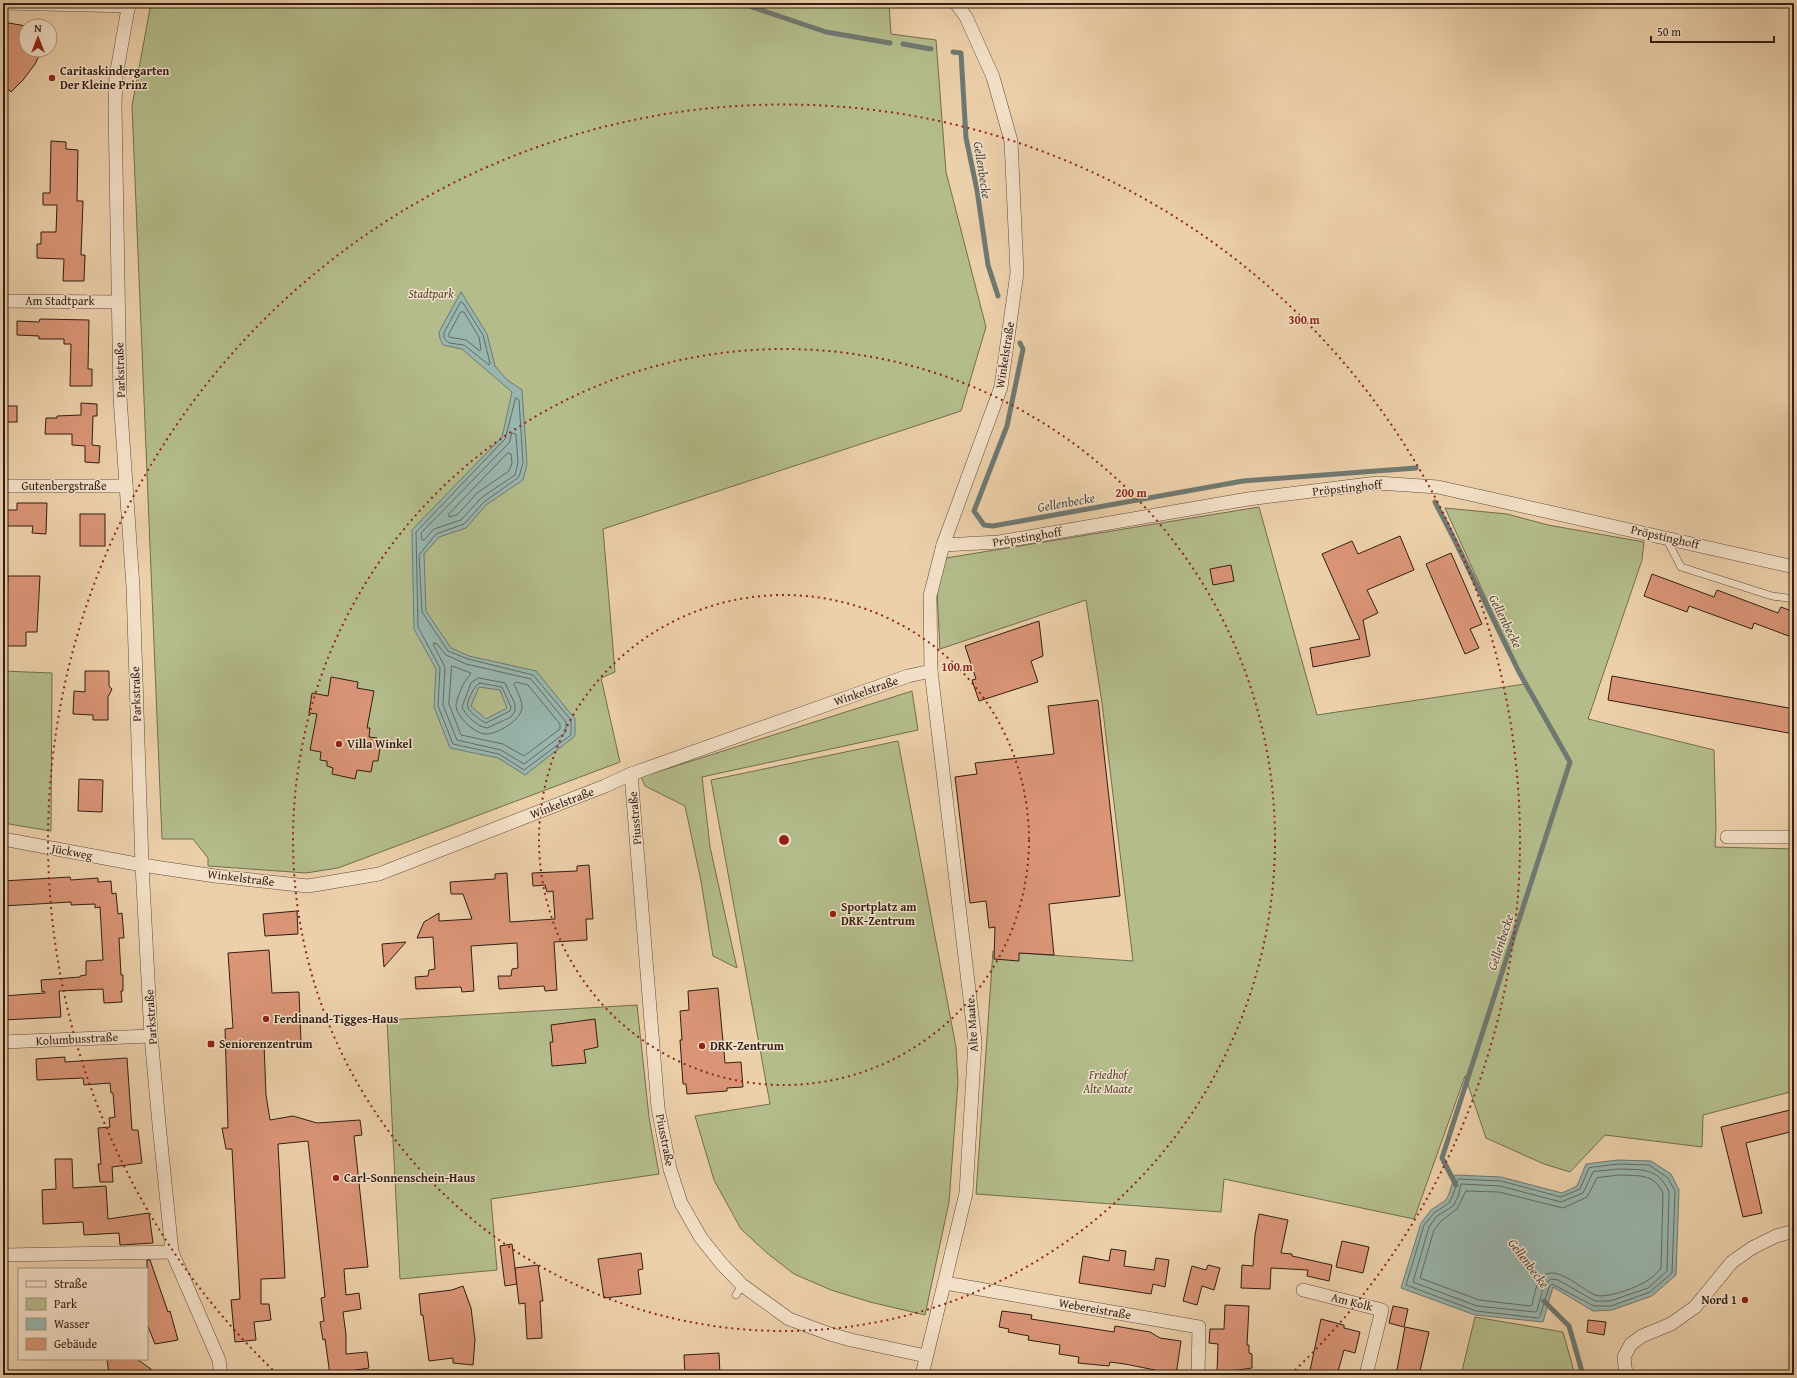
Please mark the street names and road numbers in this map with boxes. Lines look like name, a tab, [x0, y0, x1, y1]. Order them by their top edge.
street label: Am Stadtpark	[25, 292, 96, 309]
street label: Winkelstraße	[991, 320, 1018, 390]
street label: Parkstraße	[110, 342, 129, 398]
street label: Pröpstinghoff	[1311, 475, 1384, 500]
street label: Gutenbergstraße	[21, 477, 107, 494]
street label: Pröpstinghoff	[1629, 520, 1702, 553]
street label: Pröpstinghoff	[991, 522, 1064, 550]
street label: Parkstraße	[126, 666, 145, 722]
street label: Winkelstraße	[831, 671, 901, 710]
street label: Winkelstraße	[527, 782, 597, 823]
street label: Piusstraße	[624, 790, 645, 845]
street label: Jückweg	[48, 839, 94, 864]
street label: Winkelstraße	[207, 865, 276, 890]
street label: Parkstraße	[140, 988, 161, 1045]
street label: Alte Maate	[961, 997, 982, 1053]
street label: Kolumbusstraße	[35, 1028, 119, 1049]
street label: Piusstraße	[652, 1112, 679, 1168]
street label: Am Kolk	[1329, 1288, 1376, 1315]
street label: Webereistraße	[1058, 1294, 1133, 1323]

